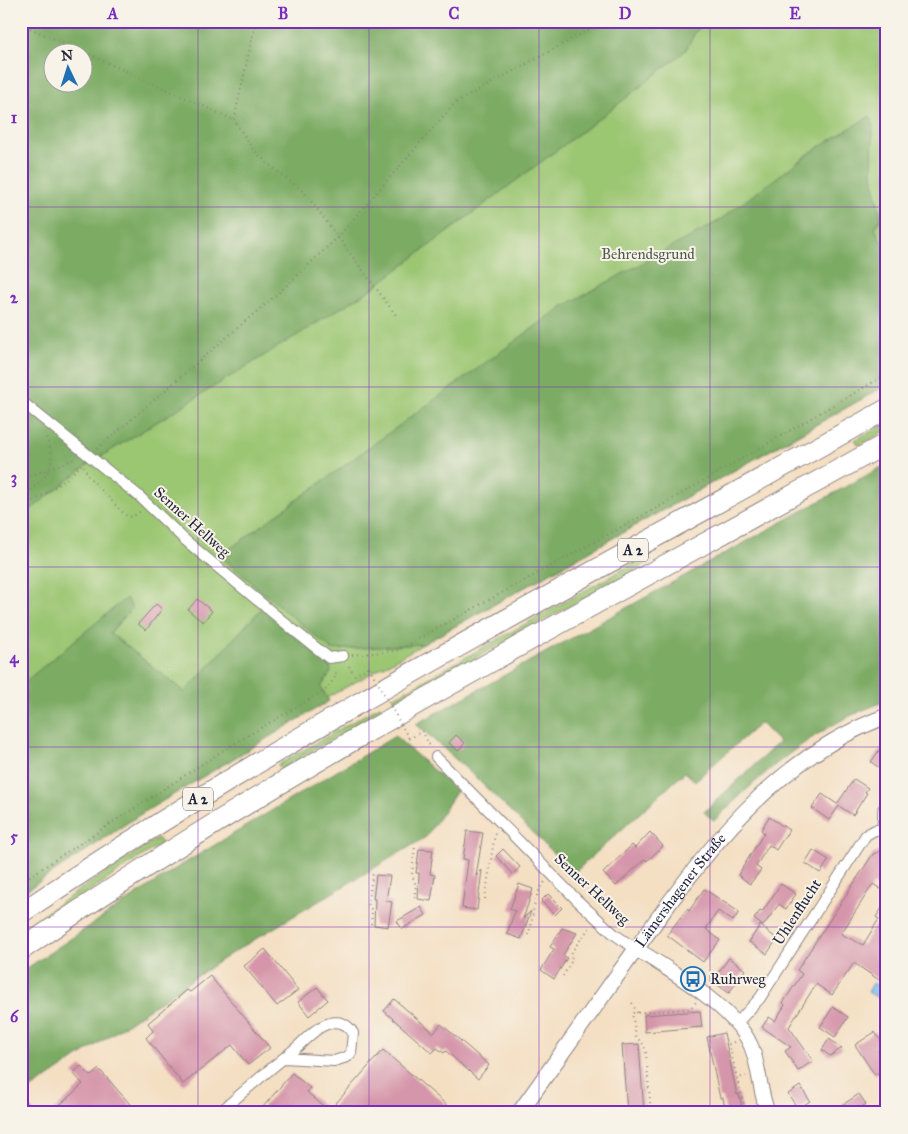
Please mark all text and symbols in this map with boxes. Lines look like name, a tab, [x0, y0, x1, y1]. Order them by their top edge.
text: A	[107, 4, 119, 23]
text: B	[278, 4, 288, 23]
text: C	[449, 4, 460, 23]
text: D	[619, 4, 632, 23]
text: E	[789, 4, 801, 23]
north arrow	[42, 42, 92, 92]
text: N	[61, 47, 74, 64]
text: 1	[11, 108, 18, 127]
park label: Behrendsgrund	[601, 245, 695, 263]
text: 2	[10, 288, 19, 307]
text: 3	[11, 468, 17, 488]
street label: Senner Hellweg	[150, 483, 235, 562]
road number: A 2	[618, 538, 648, 562]
text: 4	[10, 648, 20, 668]
road number: A 2	[183, 788, 213, 811]
text: 5	[10, 827, 18, 846]
street label: Lämershagener Straße	[631, 830, 730, 951]
street label: Senner Hellweg	[551, 850, 634, 929]
street label: Uhlenflucht	[769, 875, 825, 948]
bus stop icon: Ruhrweg	[680, 966, 706, 992]
place label: Ruhrweg	[710, 970, 766, 988]
text: 6	[10, 1007, 19, 1026]

